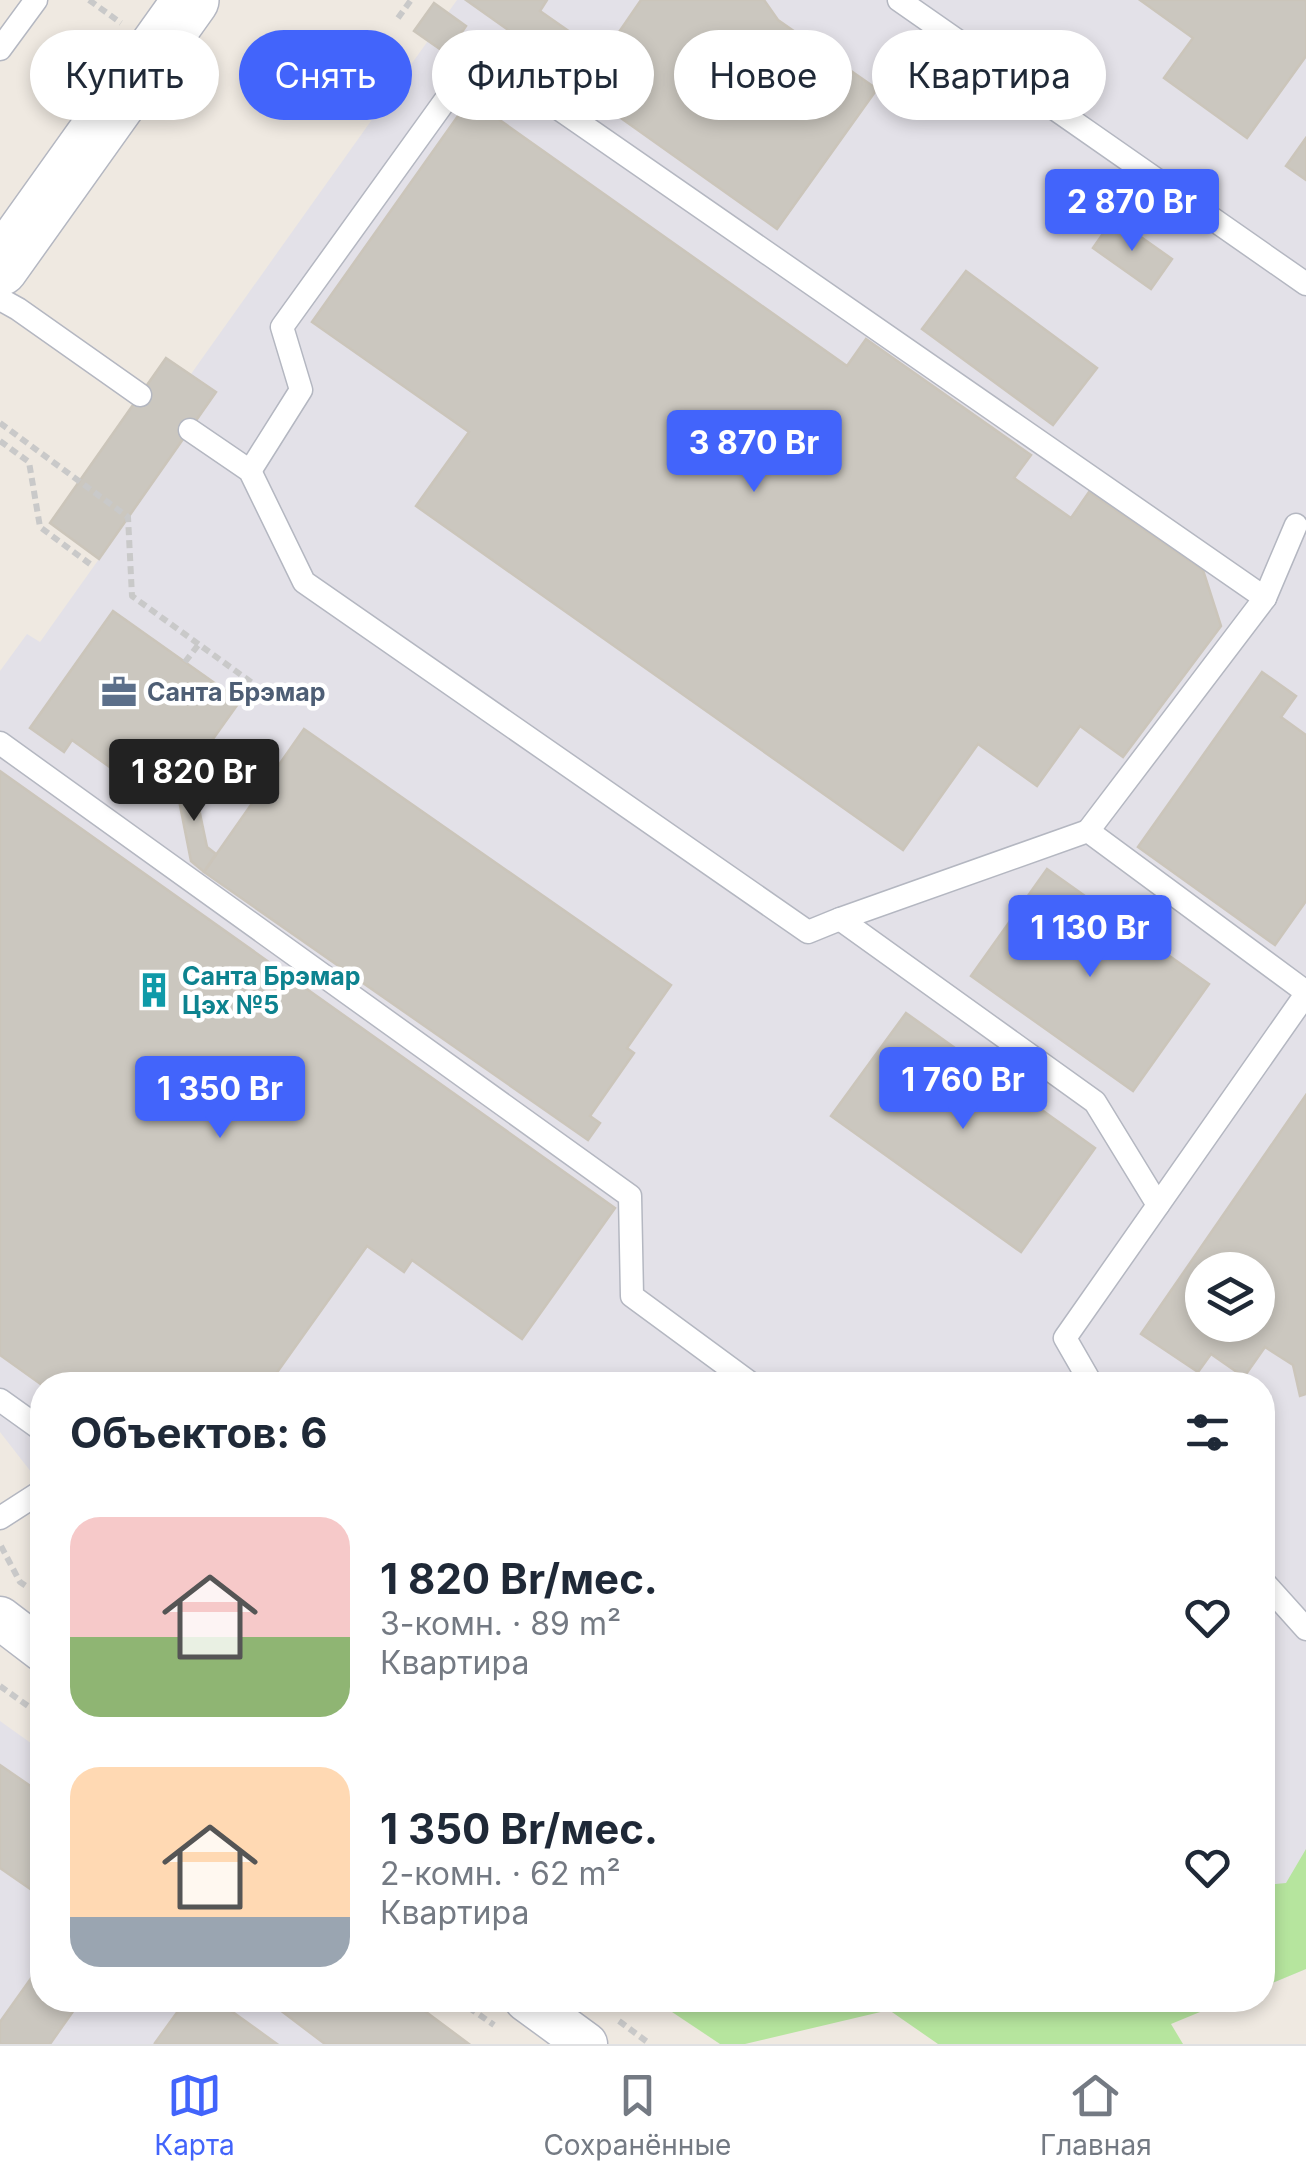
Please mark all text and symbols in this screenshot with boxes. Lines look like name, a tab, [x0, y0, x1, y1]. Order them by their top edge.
chip: Купить	[30, 30, 219, 120]
chip: Снять	[239, 30, 412, 120]
chip: Фильтры	[432, 30, 654, 120]
chip: Новое	[674, 30, 852, 120]
chip: Квартира	[872, 30, 1106, 120]
pin: 2 870 Br	[1029, 169, 1235, 254]
text: 2 870 Br	[1067, 182, 1197, 221]
pin: 3 870 Br	[651, 410, 857, 495]
text: 3 870 Br	[689, 423, 819, 462]
office icon: Санта Брэмар	[100, 673, 138, 711]
place label: Санта Брэмар	[147, 677, 326, 707]
pin: 1 820 Br	[91, 739, 297, 824]
text: 1 820 Br	[131, 752, 257, 791]
pin: 1 130 Br	[987, 895, 1193, 980]
text: 1 130 Br	[1030, 908, 1150, 947]
place label: Санта Брэмар Цэх №5	[182, 961, 361, 1020]
building icon: Санта Брэмар Цэх №5	[135, 971, 173, 1009]
pin: 1 760 Br	[860, 1047, 1066, 1132]
pin: 1 350 Br	[117, 1056, 323, 1141]
text: 1 760 Br	[901, 1060, 1025, 1099]
text: 1 350 Br	[157, 1069, 283, 1108]
map controls	[1185, 1252, 1275, 1342]
button: layers	[1185, 1252, 1275, 1342]
icon: filters	[1180, 1405, 1235, 1460]
text: Объектов: 6	[70, 1407, 328, 1458]
text: 1 820 Br/мес.	[380, 1553, 658, 1604]
icon: home	[150, 1557, 270, 1677]
icon: heart	[1180, 1590, 1235, 1645]
text: 3-комн. · 89 m²	[380, 1604, 621, 1643]
text: Квартира	[380, 1643, 529, 1682]
text: 1 350 Br/мес.	[380, 1803, 658, 1854]
icon: home	[150, 1807, 270, 1927]
icon: heart	[1180, 1840, 1235, 1895]
text: 2-комн. · 62 m²	[380, 1854, 621, 1893]
text: Квартира	[380, 1893, 529, 1932]
tab: Карта	[154, 2068, 235, 2162]
tab: Сохранённые	[543, 2068, 731, 2162]
tab: Главная	[1040, 2068, 1152, 2162]

